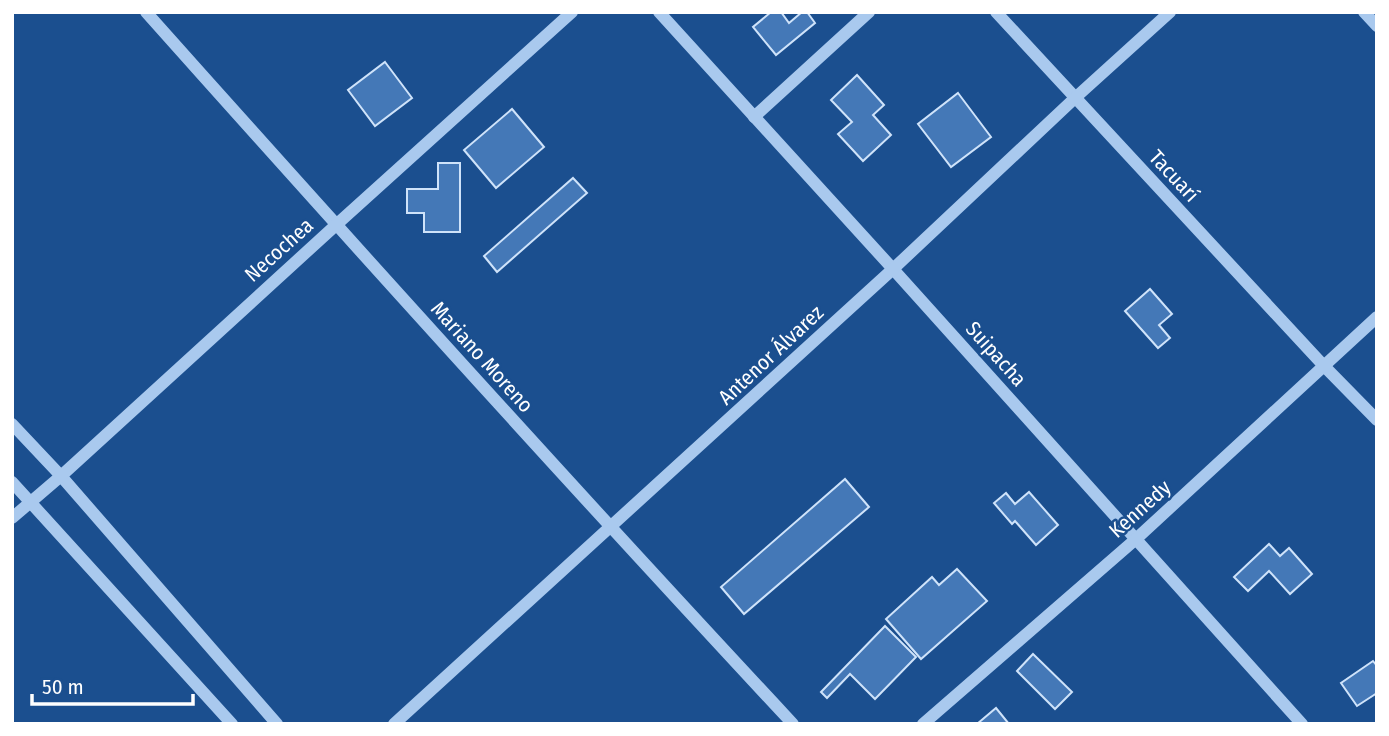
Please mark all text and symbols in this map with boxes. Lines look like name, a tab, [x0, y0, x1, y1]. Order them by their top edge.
street label: Tacuarí	[1143, 145, 1205, 207]
street label: Necochea	[239, 212, 319, 288]
street label: Mariano Moreno	[425, 296, 539, 418]
street label: Antenor Álvarez	[713, 300, 829, 410]
street label: Suipacha	[960, 316, 1032, 392]
street label: Kennedy	[1104, 474, 1177, 544]
scale bar	[32, 662, 192, 706]
text: 50 m	[42, 674, 84, 700]

